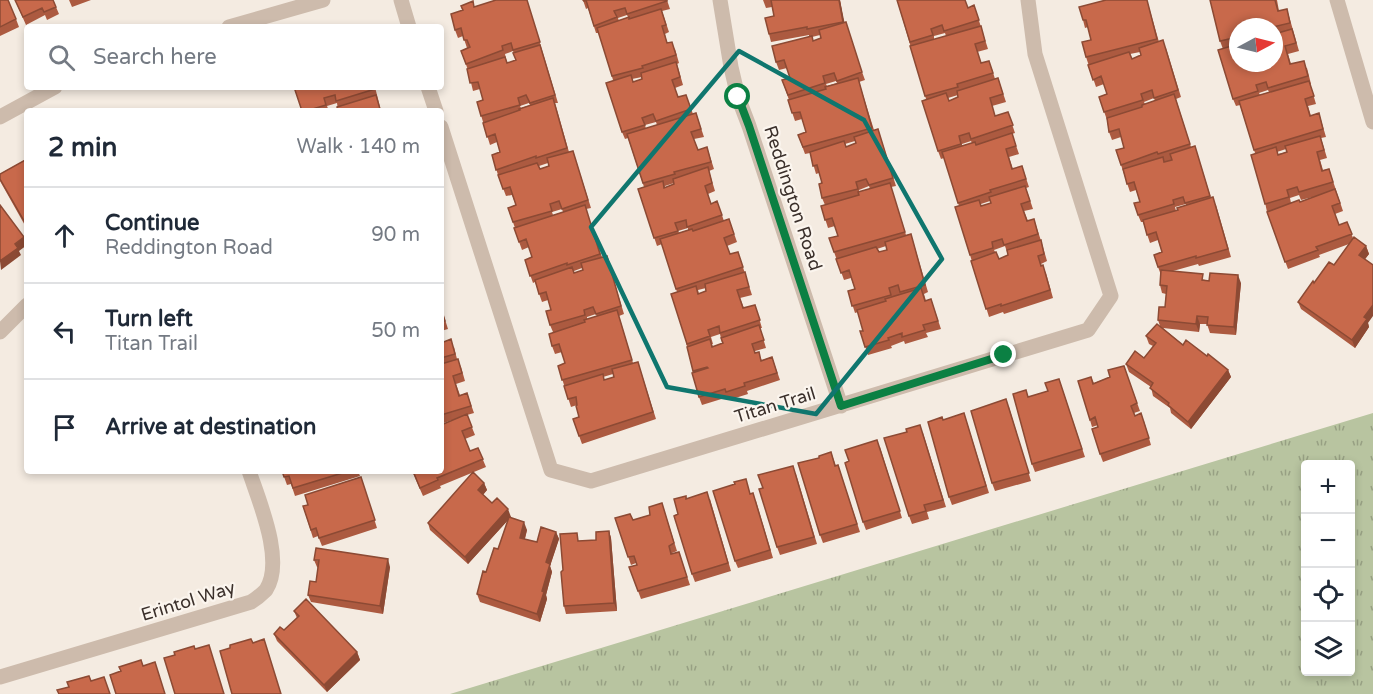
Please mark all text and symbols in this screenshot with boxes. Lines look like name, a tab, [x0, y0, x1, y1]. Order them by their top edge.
north arrow	[1229, 18, 1283, 72]
search box	[24, 24, 444, 90]
icon: search	[45, 41, 78, 74]
text: Search here	[93, 44, 217, 70]
route start	[724, 83, 750, 109]
street label: Reddington Road	[759, 123, 827, 273]
text: 2 min	[48, 132, 117, 163]
text: Walk · 140 m	[297, 135, 420, 159]
text: Continue	[105, 210, 200, 236]
icon: ahead	[48, 219, 81, 252]
text: 90 m	[371, 223, 420, 247]
text: Reddington Road	[105, 236, 273, 260]
text: Turn left	[105, 306, 193, 332]
icon: left	[48, 315, 81, 348]
text: 50 m	[371, 319, 420, 343]
text: Titan Trail	[105, 332, 198, 356]
route end	[990, 341, 1016, 367]
street label: Titan Trail	[732, 382, 818, 428]
icon: arrive	[48, 411, 81, 444]
text: Arrive at destination	[105, 414, 316, 440]
map controls	[1301, 460, 1355, 676]
button: +	[1301, 460, 1355, 514]
button: −	[1301, 514, 1355, 568]
button: locate	[1301, 568, 1355, 622]
street label: Erintol Way	[138, 576, 238, 626]
button: layers	[1301, 622, 1355, 676]

